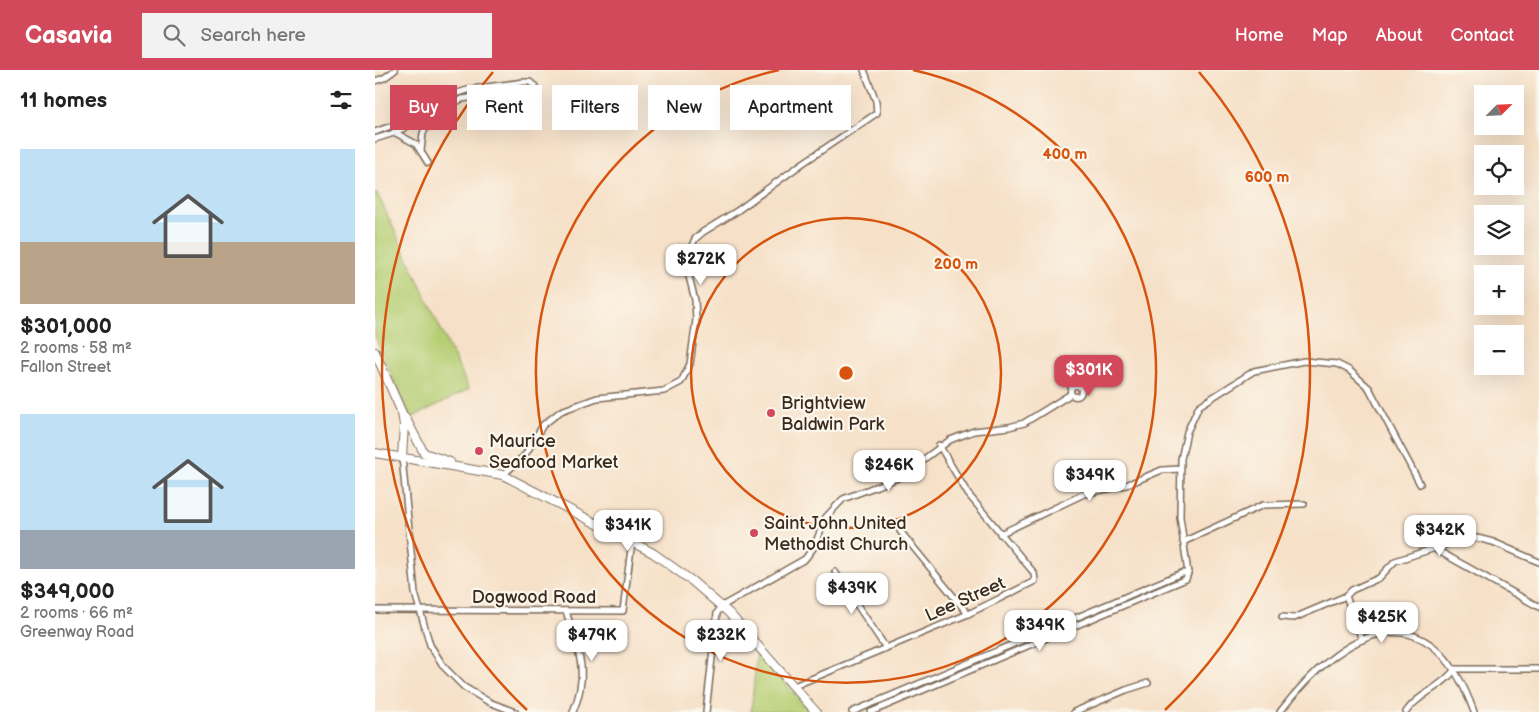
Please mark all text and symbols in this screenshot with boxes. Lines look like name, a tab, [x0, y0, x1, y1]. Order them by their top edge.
search box	[142, 13, 492, 58]
text: Casavia	[25, 21, 112, 50]
icon: search	[160, 21, 188, 49]
text: Search here	[200, 24, 306, 47]
text: Home	[1235, 25, 1284, 46]
text: Map	[1312, 25, 1348, 46]
text: About	[1376, 25, 1423, 46]
text: Contact	[1451, 25, 1514, 46]
chip: Buy	[390, 85, 457, 130]
chip: Rent	[467, 85, 542, 130]
chip: Filters	[552, 85, 638, 130]
chip: New	[648, 85, 720, 130]
chip: Apartment	[730, 85, 851, 130]
north arrow	[1474, 85, 1524, 135]
map controls	[1474, 85, 1524, 375]
icon: filters	[327, 86, 355, 114]
text: 11 homes	[20, 88, 107, 113]
text: 400 m	[1043, 145, 1087, 164]
button: locate	[1474, 145, 1524, 195]
text: 600 m	[1245, 168, 1290, 187]
icon: home	[143, 181, 233, 271]
button: layers	[1474, 205, 1524, 255]
pin: $272K	[666, 244, 736, 286]
text: $272K	[676, 250, 726, 269]
text: 200 m	[934, 255, 978, 274]
button: +	[1474, 265, 1524, 315]
text: $301,000	[20, 314, 112, 339]
button: −	[1474, 325, 1524, 375]
text: 2 rooms · 58 m²	[20, 339, 132, 358]
pin: $301K	[1054, 354, 1124, 397]
text: Fallon Street	[20, 358, 111, 377]
text: $301K	[1065, 361, 1113, 380]
centre of rings	[837, 364, 855, 382]
place label: Brightview Baldwin Park	[781, 393, 885, 435]
marker: Brightview Baldwin Park	[765, 407, 777, 419]
place label: Maurice Seafood Market	[489, 431, 619, 473]
marker: Maurice Seafood Market	[473, 445, 485, 457]
icon: home	[143, 446, 233, 536]
pin: $246K	[854, 450, 924, 492]
text: $246K	[864, 456, 914, 475]
pin: $349K	[1055, 460, 1125, 502]
text: $349K	[1065, 466, 1115, 485]
pin: $341K	[593, 510, 663, 552]
place label: Saint John United Methodist Church	[764, 513, 908, 555]
pin: $342K	[1405, 514, 1475, 557]
text: $341K	[605, 516, 651, 535]
text: $342K	[1415, 521, 1465, 540]
marker: Saint John United Methodist Church	[748, 527, 760, 539]
pin: $439K	[817, 572, 887, 615]
street label: Lee Street	[922, 572, 1009, 626]
text: $349,000	[20, 579, 115, 604]
text: $439K	[827, 579, 877, 598]
street label: Dogwood Road	[472, 587, 596, 608]
pin: $425K	[1347, 602, 1417, 644]
text: 2 rooms · 66 m²	[20, 604, 133, 623]
text: $425K	[1357, 608, 1407, 627]
pin: $349K	[1005, 610, 1075, 652]
text: $349K	[1015, 616, 1065, 635]
pin: $479K	[557, 620, 627, 662]
pin: $232K	[686, 620, 756, 662]
text: Greenway Road	[20, 623, 134, 642]
text: $479K	[567, 626, 617, 645]
text: $232K	[696, 626, 746, 645]

